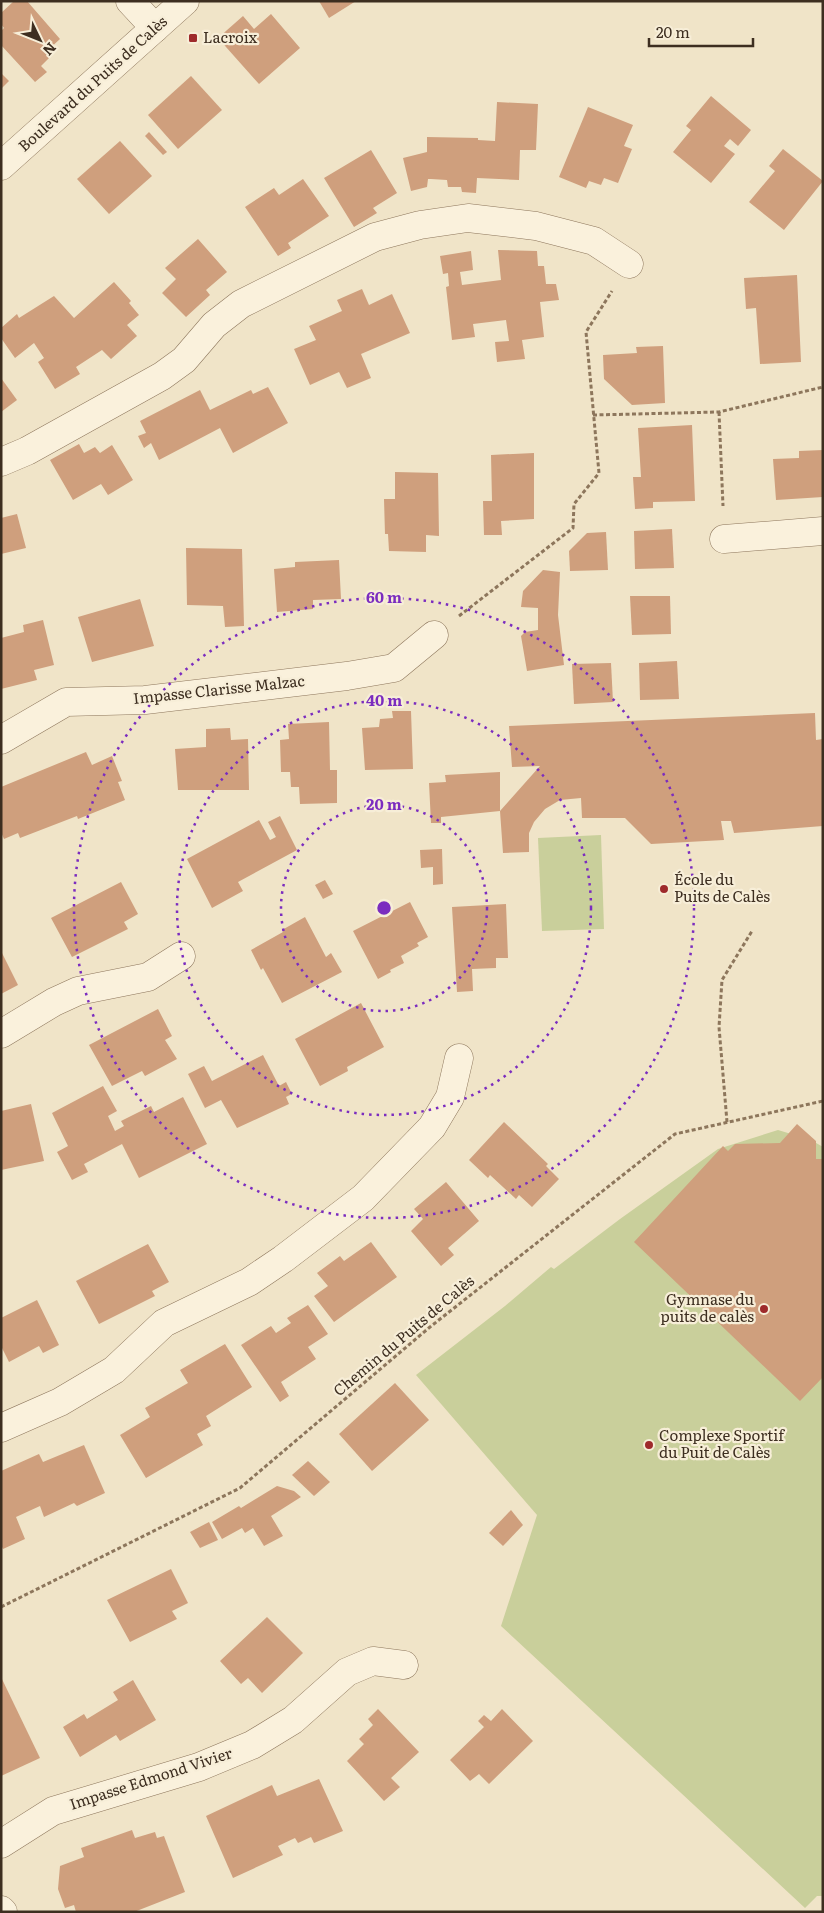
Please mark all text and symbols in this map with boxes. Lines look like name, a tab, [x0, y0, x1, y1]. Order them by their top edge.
street label: Boulevard du Puits de Calès	[12, 9, 172, 156]
north arrow	[15, 15, 65, 65]
scale bar	[649, 15, 753, 47]
text: 20 m	[656, 20, 690, 43]
place label: Lacroix	[203, 25, 258, 48]
marker: Lacroix	[187, 32, 199, 44]
text: N	[39, 38, 62, 61]
text: 60 m	[366, 585, 402, 608]
street label: Impasse Clarisse Malzac	[132, 668, 306, 709]
text: 40 m	[366, 688, 402, 711]
text: 20 m	[366, 792, 402, 815]
place label: École du Puits de Calès	[674, 867, 770, 907]
marker: École du Puits de Calès	[658, 883, 670, 895]
centre of rings	[375, 899, 393, 917]
street label: Chemin du Puits de Calès	[328, 1269, 479, 1401]
place label: Gymnase du puits de calès	[661, 1287, 754, 1327]
marker: Gymnase du puits de calès	[758, 1303, 770, 1315]
place label: Complexe Sportif du Puit de Calès	[659, 1423, 785, 1463]
marker: Complexe Sportif du Puit de Calès	[643, 1439, 655, 1451]
street label: Impasse Edmond Vivier	[66, 1740, 235, 1815]

